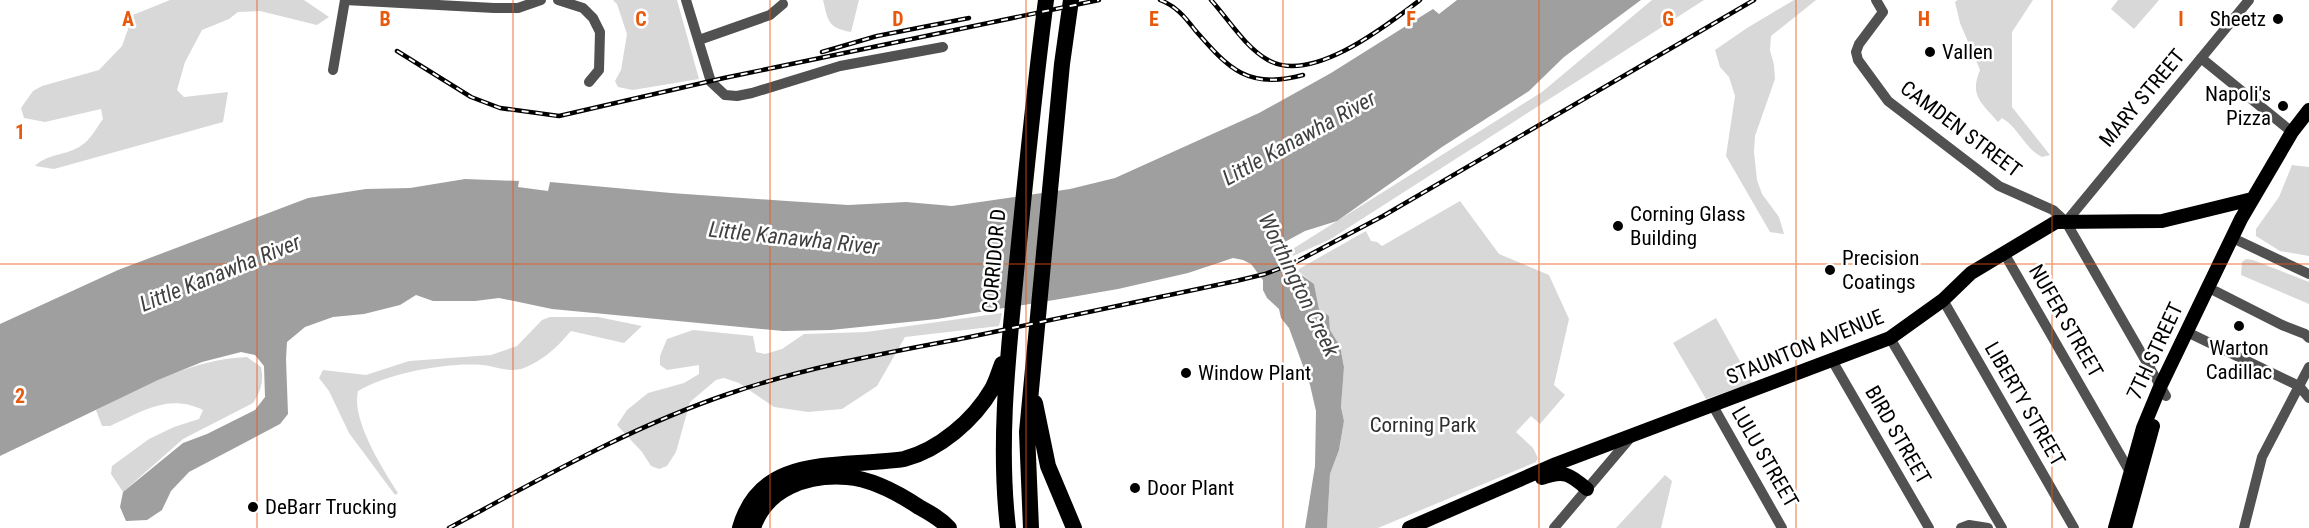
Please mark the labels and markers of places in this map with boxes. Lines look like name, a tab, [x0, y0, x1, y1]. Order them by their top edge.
place label: Sheetz	[2210, 7, 2266, 31]
marker: Sheetz	[2271, 12, 2285, 26]
place label: Vallen	[1942, 40, 1993, 64]
marker: Vallen	[1923, 45, 1937, 59]
place label: Napoli's Pizza	[2205, 82, 2271, 130]
marker: Napoli's Pizza	[2276, 99, 2290, 113]
place label: Corning Glass Building	[1630, 202, 1746, 250]
marker: Corning Glass Building	[1611, 219, 1625, 233]
place label: Precision Coatings	[1842, 246, 1919, 294]
marker: Precision Coatings	[1823, 263, 1837, 277]
marker: Warton Cadillac	[2232, 319, 2246, 333]
place label: Warton Cadillac	[2206, 336, 2272, 384]
place label: Window Plant	[1198, 361, 1311, 385]
marker: Window Plant	[1179, 366, 1193, 380]
place label: Door Plant	[1147, 476, 1234, 500]
marker: Door Plant	[1128, 481, 1142, 495]
place label: DeBarr Trucking	[265, 495, 397, 519]
marker: DeBarr Trucking	[246, 500, 260, 514]

